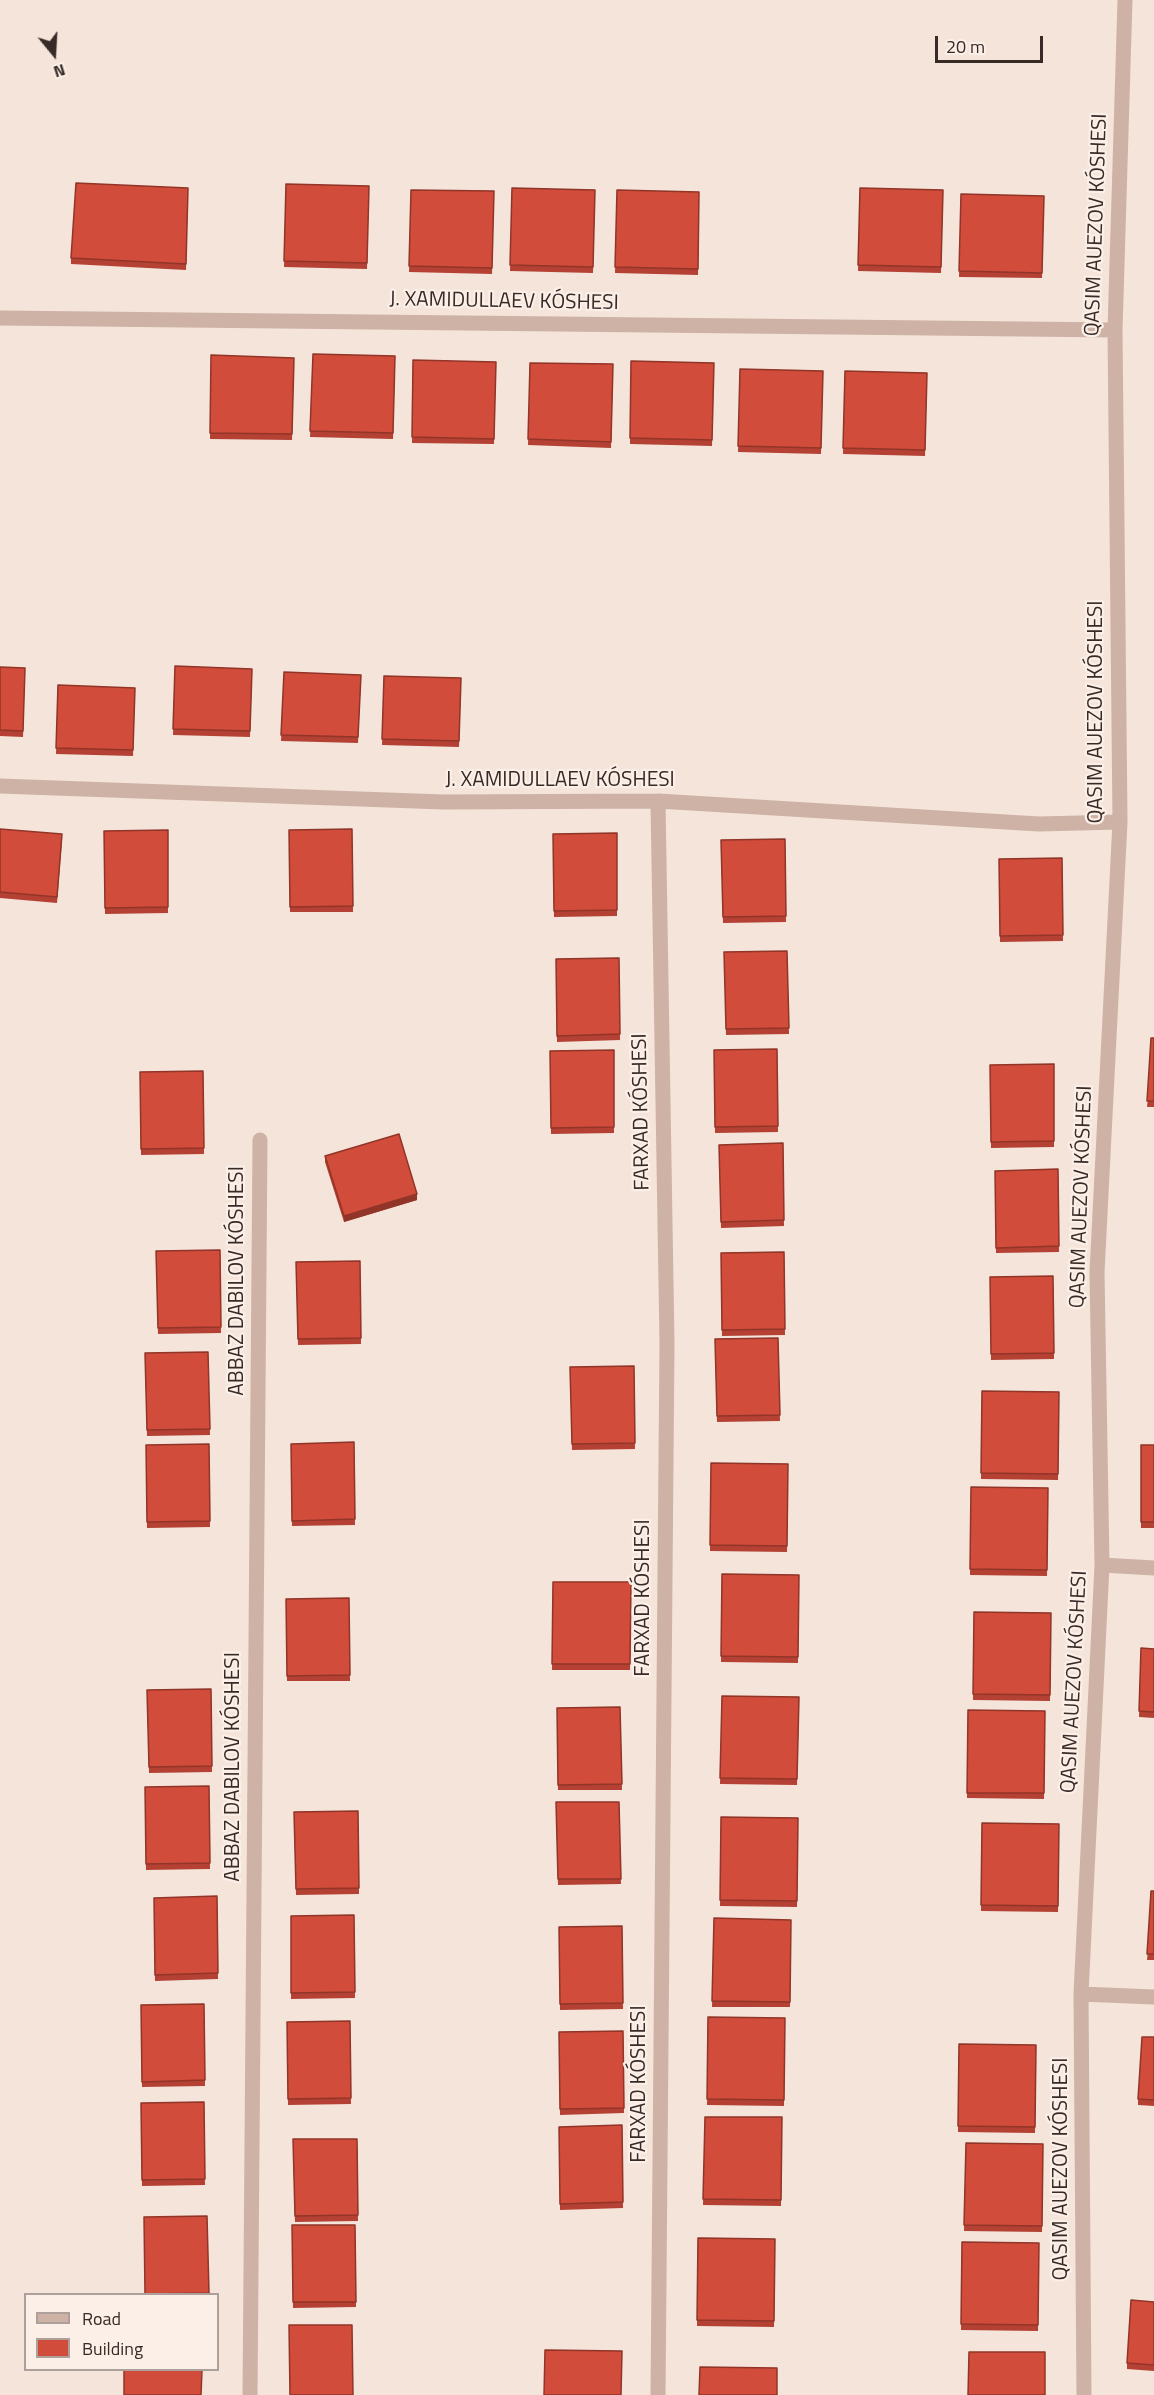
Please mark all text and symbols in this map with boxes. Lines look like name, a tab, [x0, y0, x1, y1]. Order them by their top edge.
north arrow	[24, 24, 84, 84]
scale bar	[938, 24, 1046, 62]
text: 20 m	[946, 33, 985, 60]
text: N	[51, 58, 69, 84]
street label: QASIM AUEZOV KÓSHESI	[1081, 113, 1113, 337]
street label: J. XAMIDULLAEV KÓSHESI	[389, 287, 619, 317]
street label: QASIM AUEZOV KÓSHESI	[1084, 601, 1110, 823]
street label: J. XAMIDULLAEV KÓSHESI	[445, 768, 675, 794]
street label: FARXAD KÓSHESI	[628, 1033, 656, 1191]
street label: QASIM AUEZOV KÓSHESI	[1066, 1085, 1098, 1309]
street label: ABBAZ DABILOV KÓSHESI	[225, 1166, 251, 1396]
street label: FARXAD KÓSHESI	[631, 1519, 657, 1677]
street label: QASIM AUEZOV KÓSHESI	[1057, 1570, 1093, 1794]
street label: ABBAZ DABILOV KÓSHESI	[221, 1652, 247, 1882]
street label: FARXAD KÓSHESI	[627, 2005, 653, 2163]
street label: QASIM AUEZOV KÓSHESI	[1049, 2058, 1075, 2280]
legend	[24, 2293, 219, 2371]
text: Road	[82, 2305, 121, 2332]
text: Building	[82, 2335, 143, 2362]

